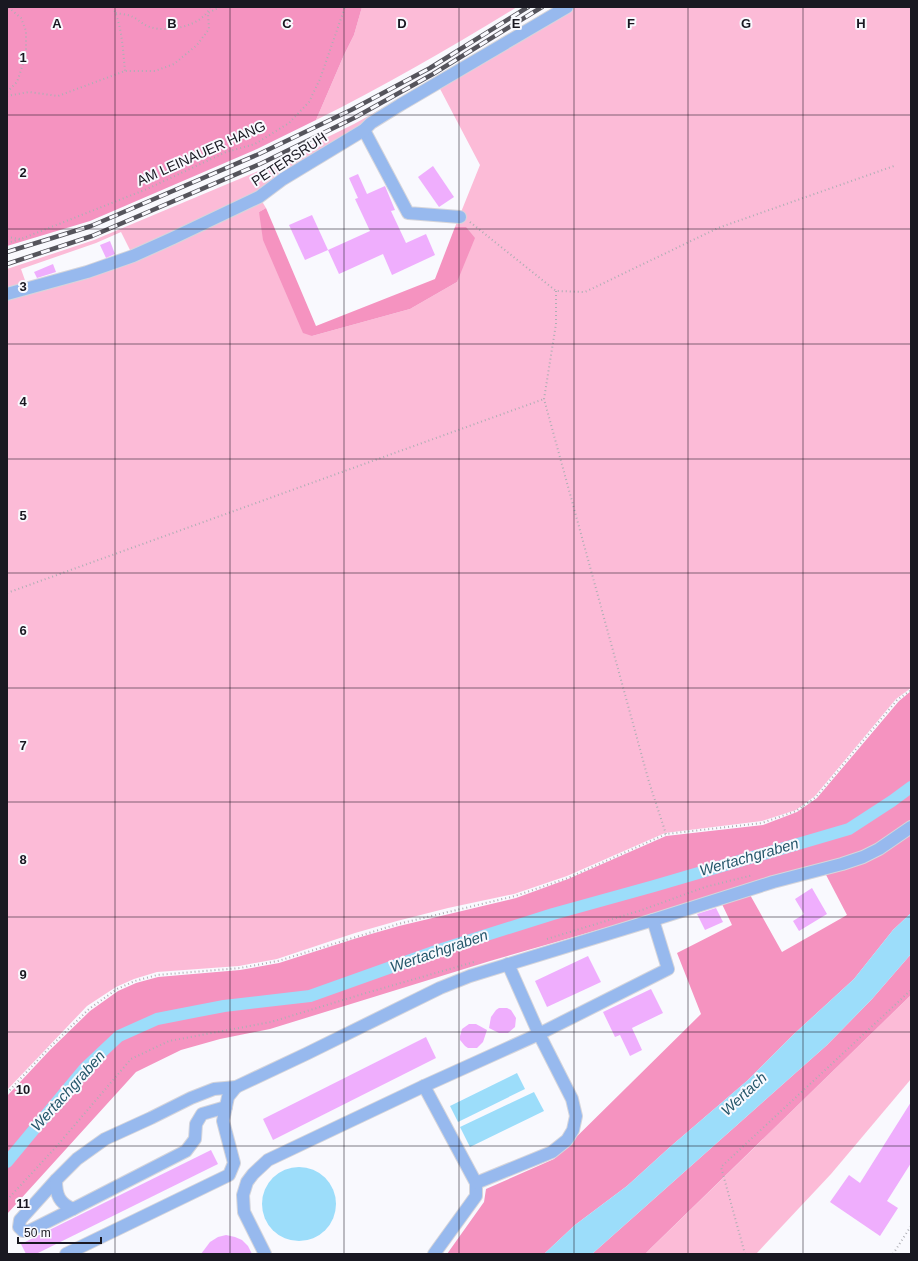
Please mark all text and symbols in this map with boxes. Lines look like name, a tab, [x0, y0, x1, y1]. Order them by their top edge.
text: A	[52, 16, 62, 31]
text: B	[167, 16, 177, 31]
text: C	[282, 16, 292, 31]
text: D	[397, 16, 407, 31]
text: E	[512, 16, 521, 31]
text: F	[627, 16, 635, 31]
text: G	[741, 16, 751, 31]
text: H	[856, 16, 866, 31]
text: 1	[19, 50, 27, 65]
street label: AM LEINAUER HANG	[134, 117, 268, 189]
street label: PETERSRUH	[248, 129, 330, 189]
text: 2	[19, 165, 27, 180]
text: 3	[19, 279, 27, 294]
text: 4	[19, 394, 27, 409]
text: 5	[19, 508, 27, 523]
text: 6	[19, 623, 27, 638]
text: 7	[19, 738, 27, 753]
water label: Wertachgraben	[697, 834, 800, 879]
text: 8	[19, 852, 27, 867]
water label: Wertachgraben	[388, 926, 490, 975]
text: 9	[19, 967, 27, 982]
water label: Wertachgraben	[27, 1047, 108, 1134]
water label: Wertach	[718, 1068, 770, 1119]
text: 10	[16, 1082, 30, 1097]
text: 11	[16, 1196, 30, 1211]
scale bar	[18, 1219, 101, 1245]
text: 50 m	[24, 1226, 51, 1240]

